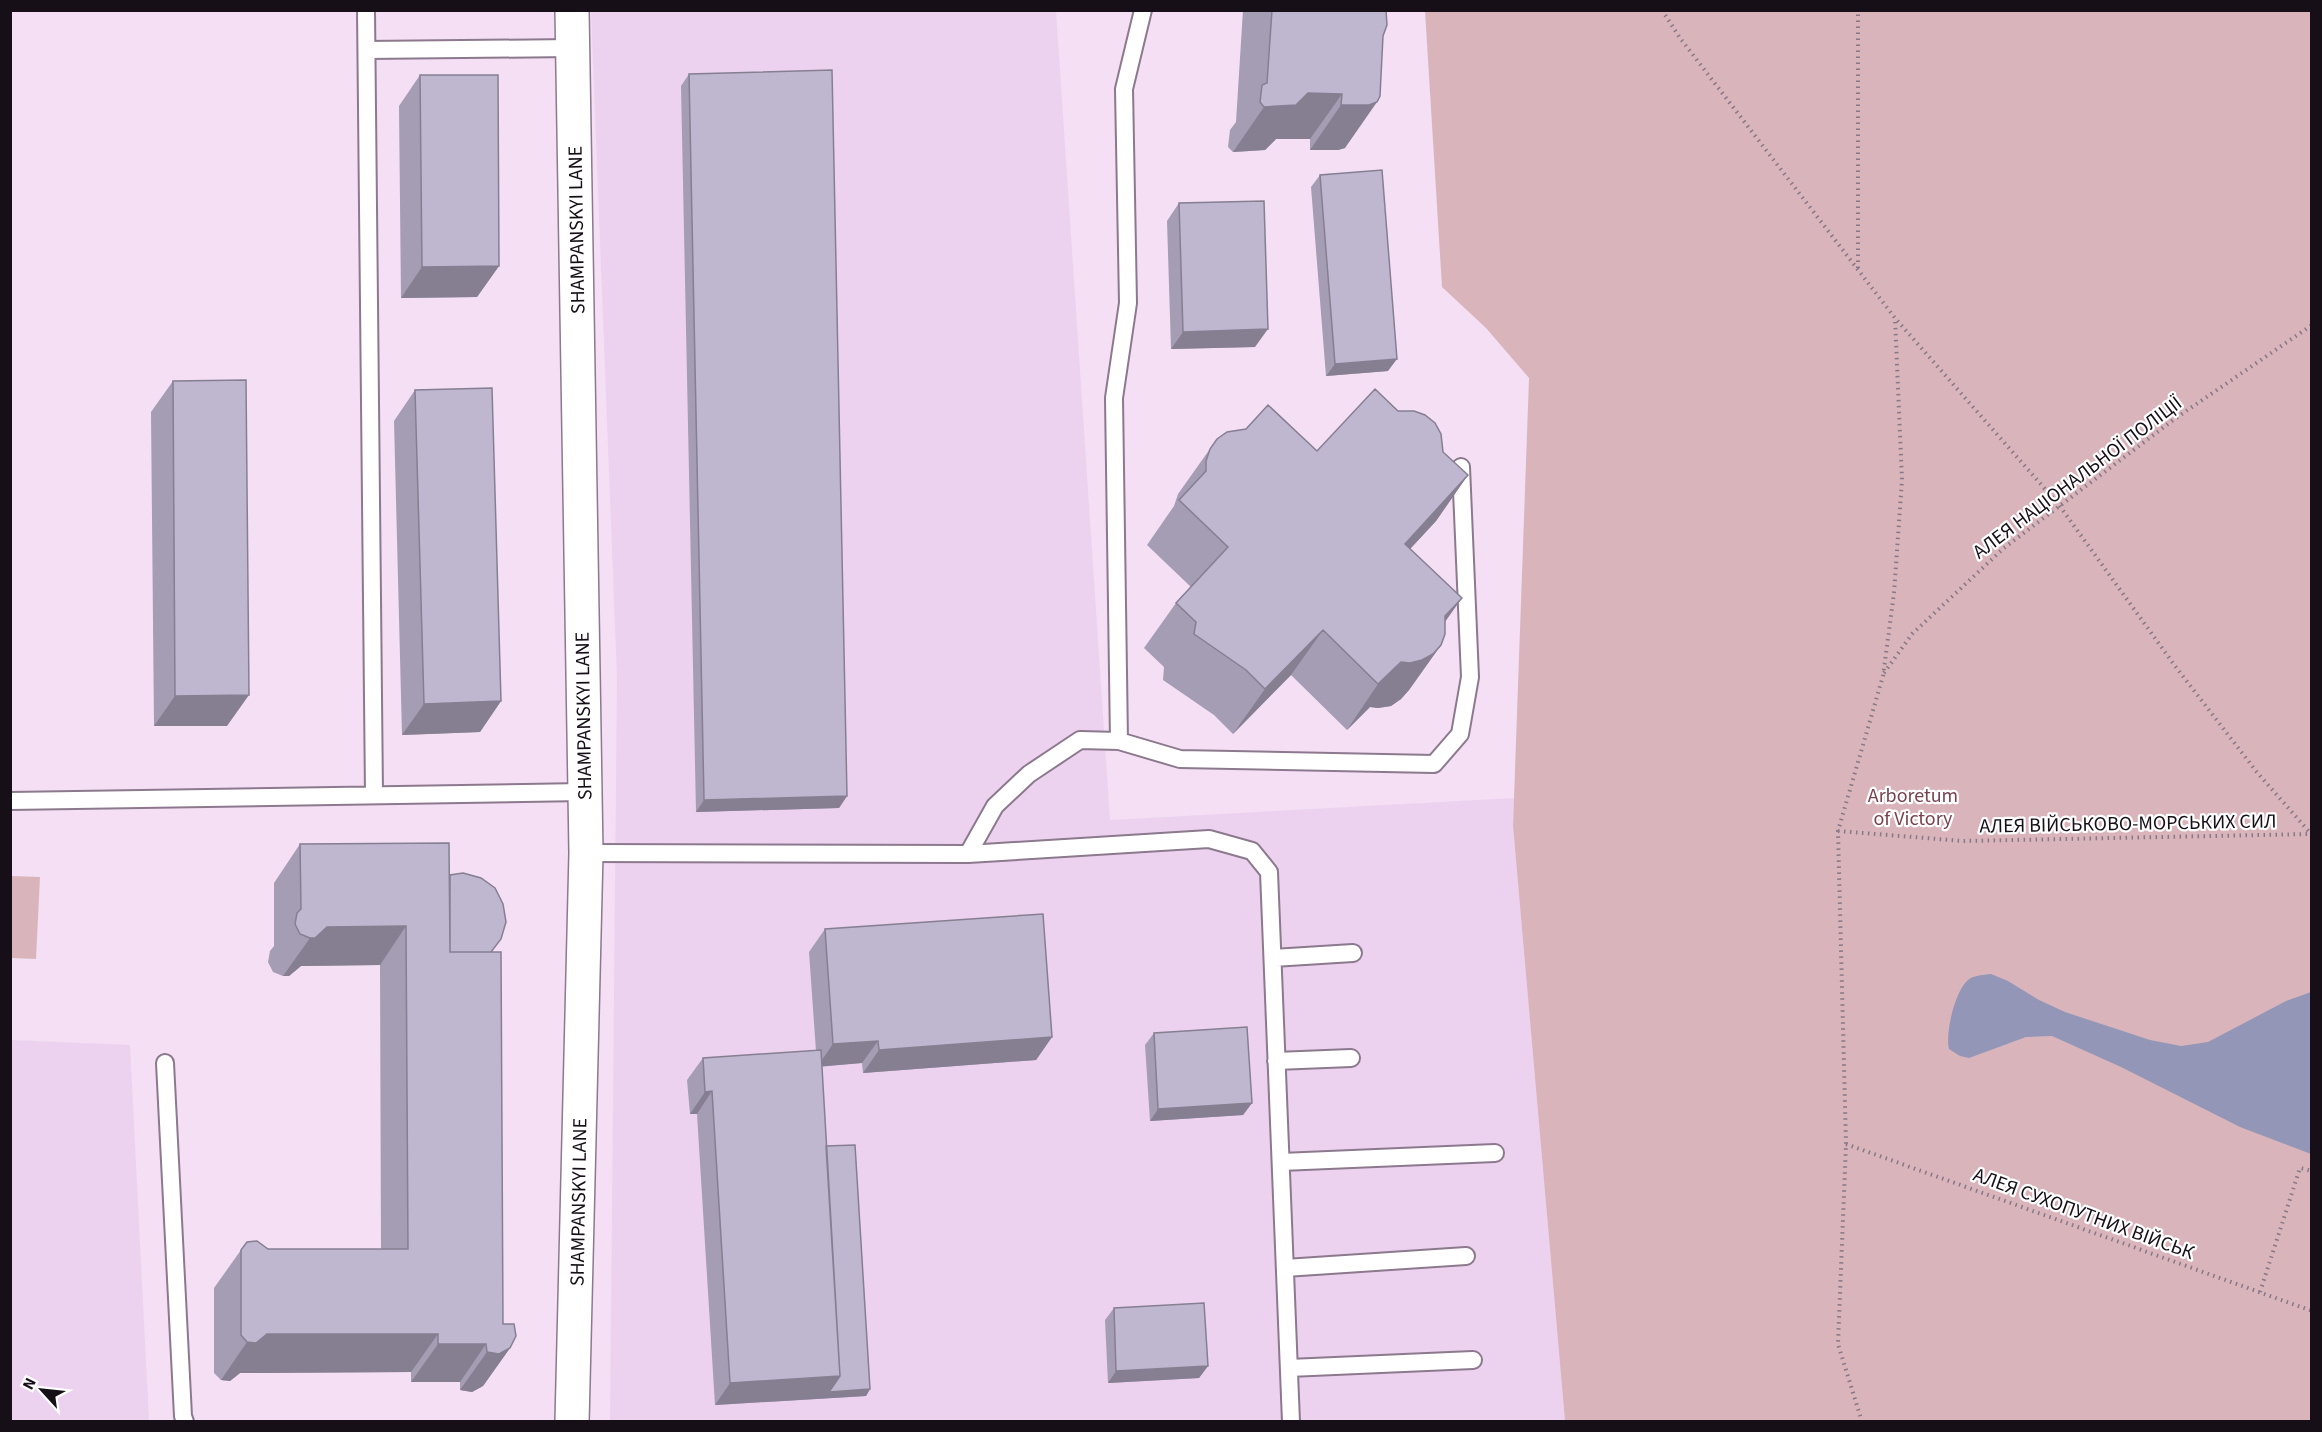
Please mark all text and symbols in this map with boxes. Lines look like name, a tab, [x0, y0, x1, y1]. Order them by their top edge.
street label: SHAMPANSKYI LANE	[562, 146, 592, 314]
street label: АЛЕЯ НАЦІОНАЛЬНОЇ ПОЛІЦІЇ	[1967, 390, 2188, 566]
street label: SHAMPANSKYI LANE	[569, 632, 599, 800]
park label: Arboretum of Victory	[1868, 782, 1958, 833]
street label: АЛЕЯ ВІЙСЬКОВО-МОРСЬКИХ СИЛ	[1979, 807, 2277, 841]
street label: SHAMPANSKYI LANE	[564, 1118, 594, 1286]
street label: АЛЕЯ СУХОПУТНИХ ВІЙСЬК	[1969, 1161, 2198, 1267]
north arrow	[12, 1360, 72, 1420]
text: N	[17, 1374, 42, 1393]

